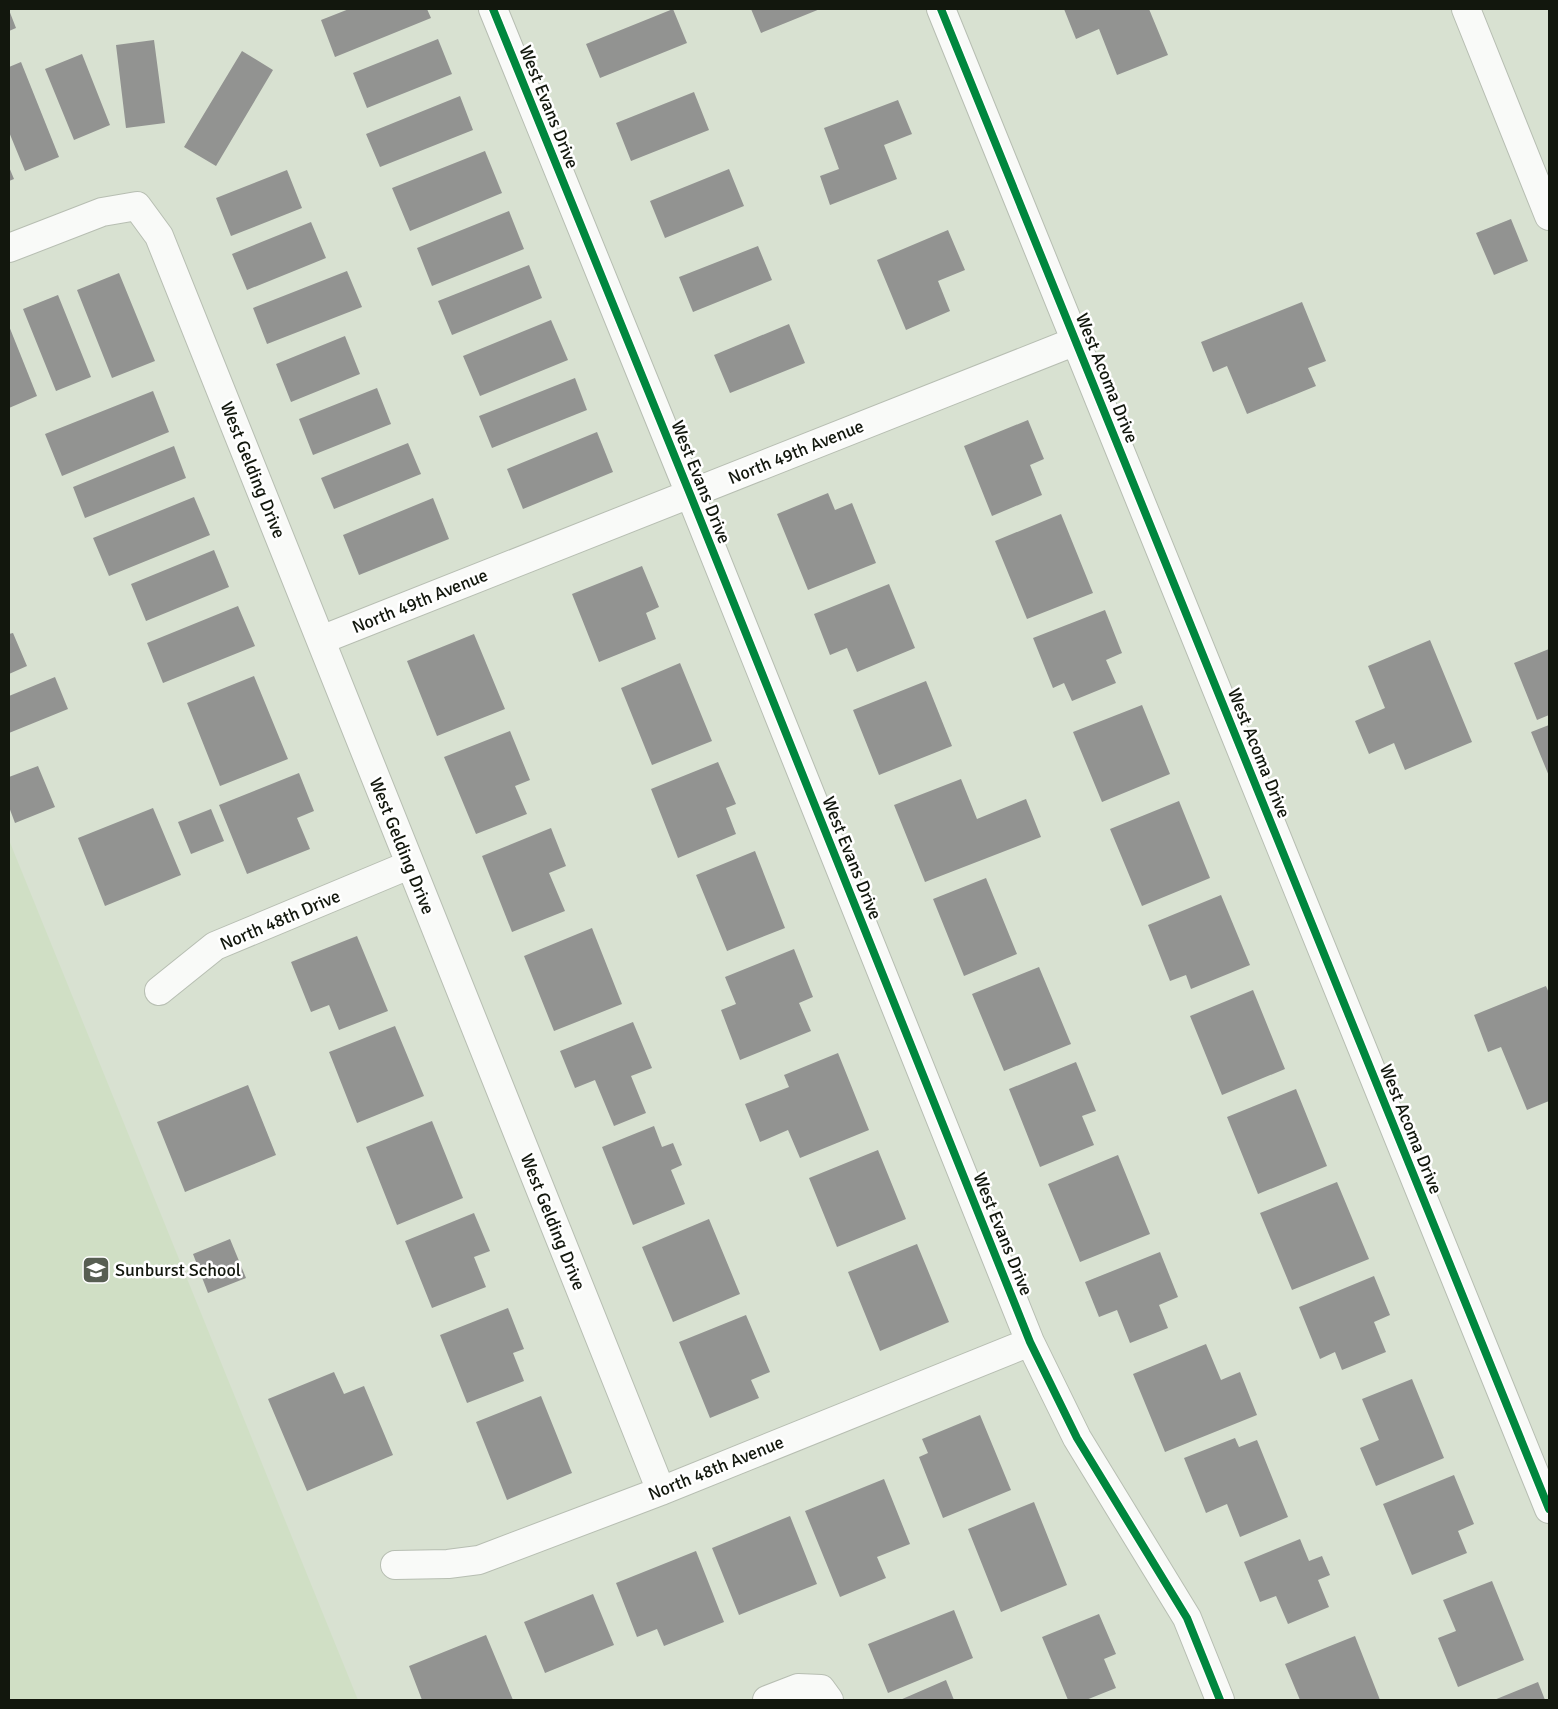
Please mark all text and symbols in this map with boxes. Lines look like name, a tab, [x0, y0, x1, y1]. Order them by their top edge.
street label: West Evans Drive	[514, 42, 584, 172]
street label: West Acoma Drive	[1071, 310, 1143, 446]
street label: West Gelding Drive	[216, 398, 290, 542]
street label: North 49th Avenue	[725, 415, 867, 489]
street label: West Evans Drive	[666, 417, 736, 547]
street label: North 49th Avenue	[349, 564, 491, 638]
street label: West Acoma Drive	[1223, 685, 1295, 821]
street label: West Gelding Drive	[365, 774, 439, 918]
street label: West Evans Drive	[817, 793, 887, 923]
street label: North 48th Drive	[217, 885, 343, 955]
street label: West Acoma Drive	[1375, 1061, 1447, 1197]
street label: West Gelding Drive	[516, 1150, 590, 1294]
street label: West Evans Drive	[968, 1169, 1038, 1299]
school or university icon: Sunburst School	[81, 1255, 111, 1285]
place label: Sunburst School	[115, 1259, 241, 1281]
street label: North 48th Avenue	[645, 1431, 787, 1505]

